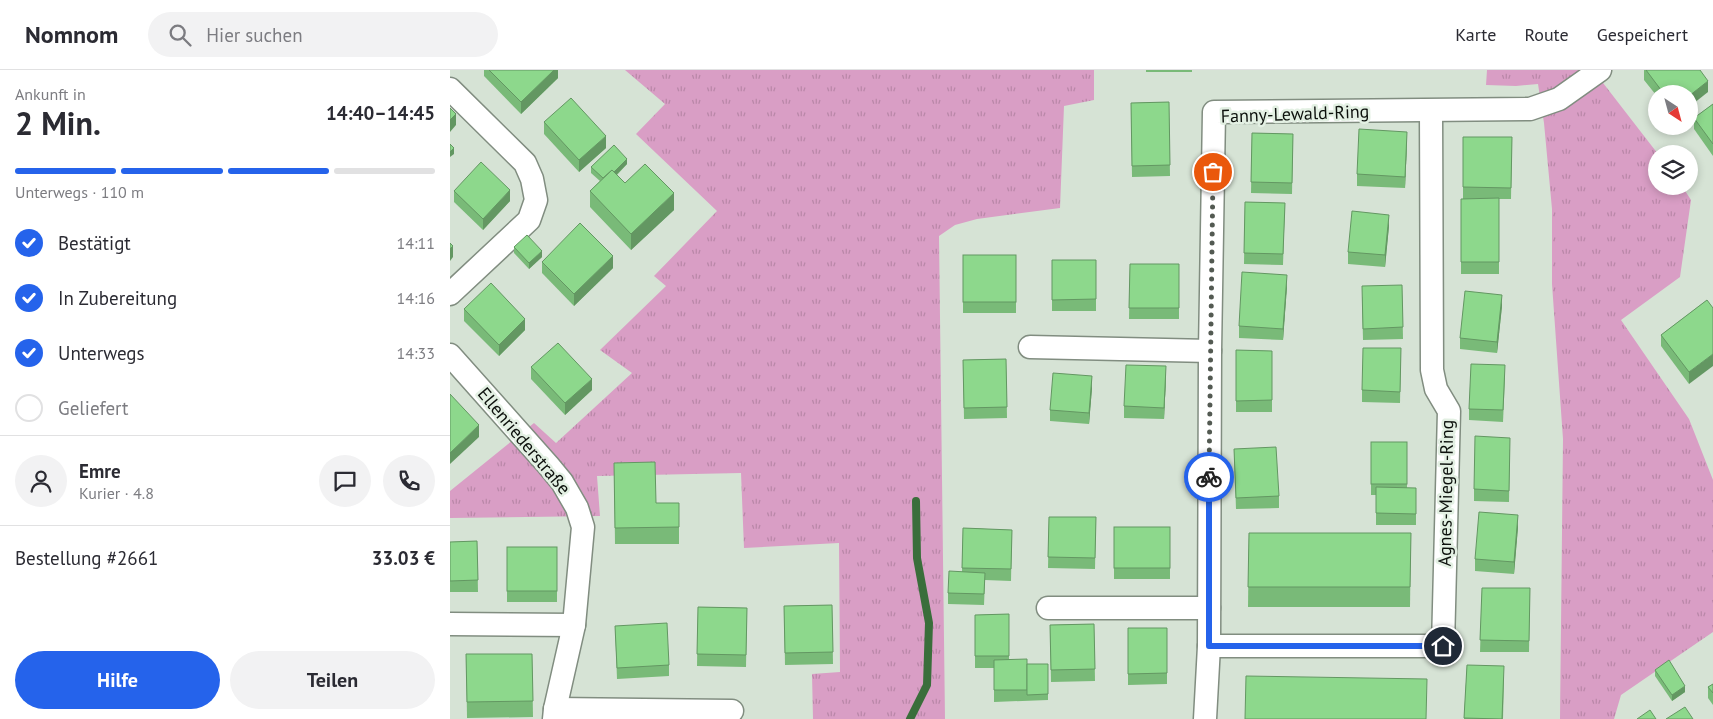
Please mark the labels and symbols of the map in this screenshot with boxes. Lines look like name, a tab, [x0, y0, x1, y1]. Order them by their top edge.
north arrow	[1648, 85, 1698, 135]
street label: Fanny-Lewald-Ring	[1220, 99, 1370, 128]
pin	[1192, 151, 1234, 193]
street label: Ellenriederstraße	[473, 382, 576, 499]
street label: Agnes-Miegel-Ring	[1433, 419, 1458, 566]
courier	[1184, 452, 1234, 502]
pin	[1422, 625, 1464, 667]

